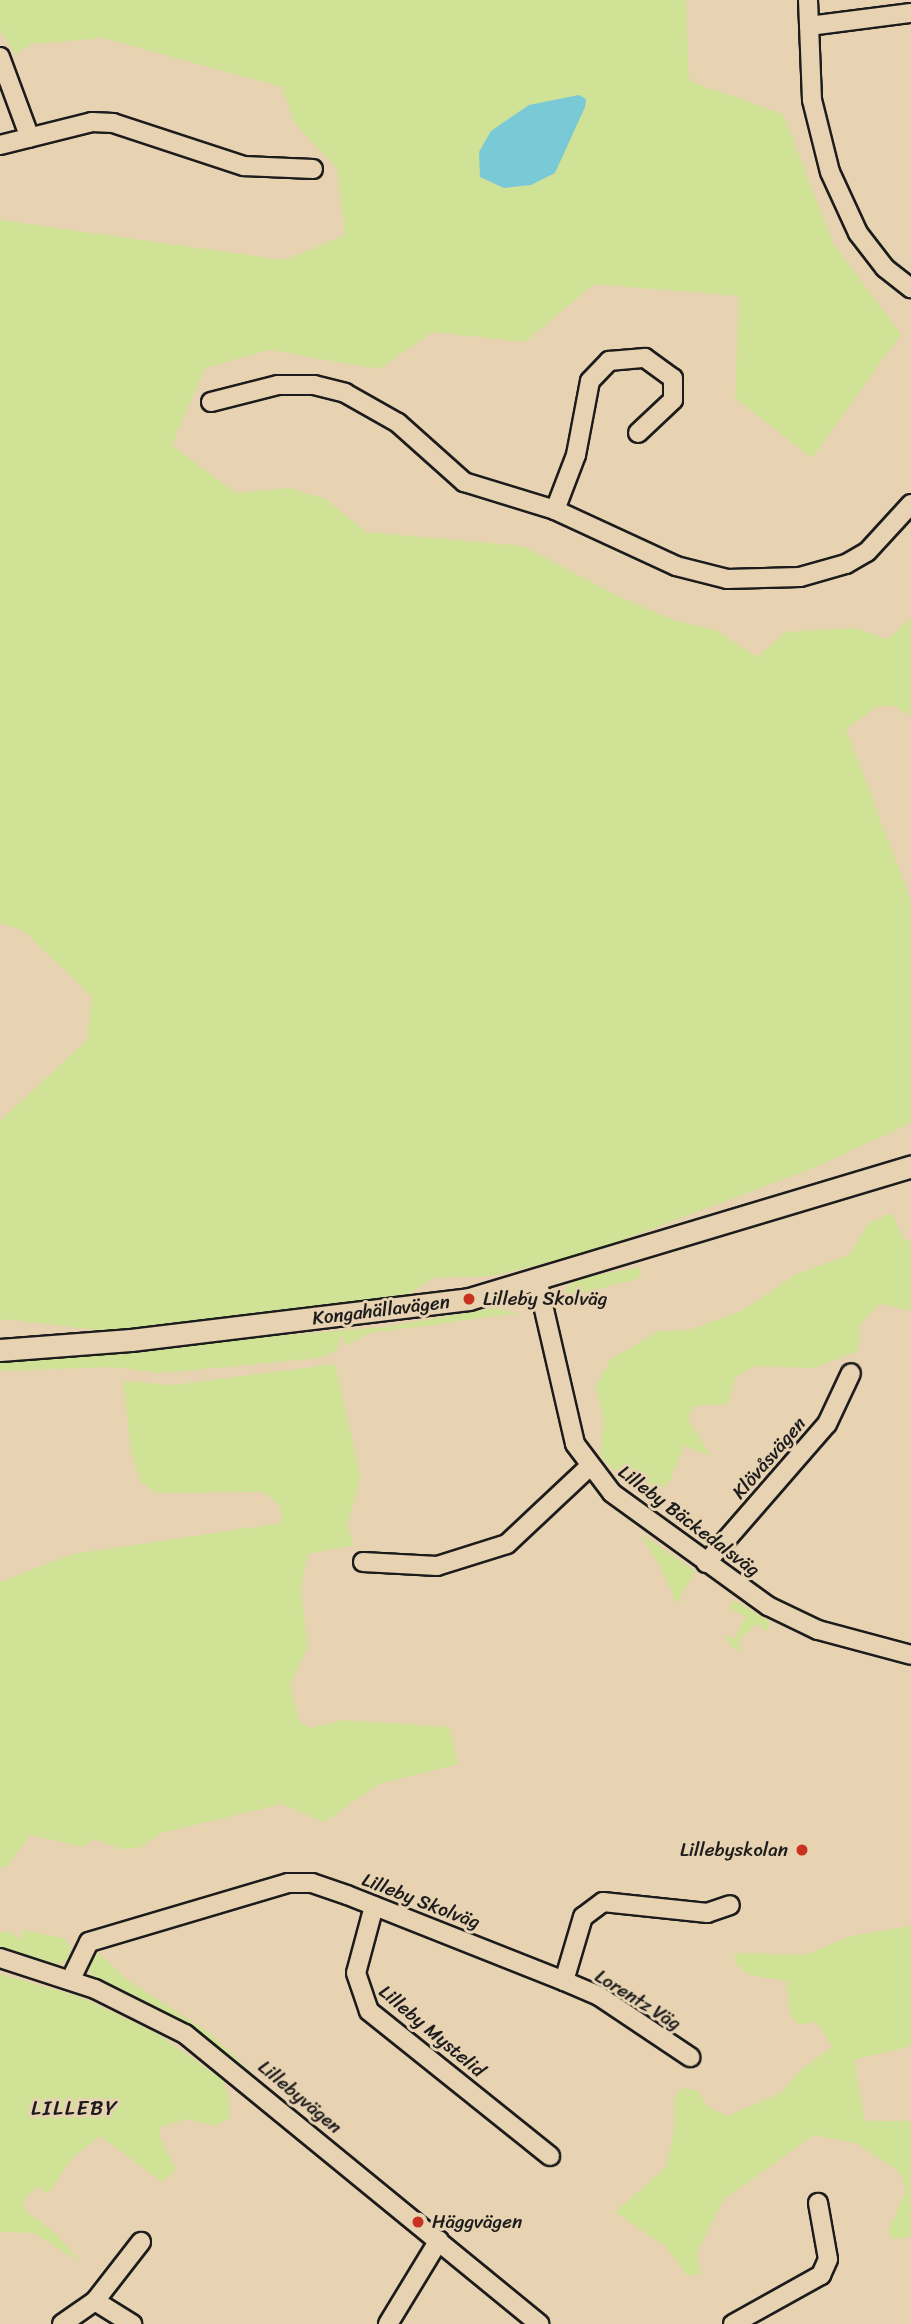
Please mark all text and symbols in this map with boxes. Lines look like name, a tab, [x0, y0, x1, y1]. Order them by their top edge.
place label: Lilleby Skolväg	[483, 1288, 608, 1310]
street label: Kongahällavägen	[311, 1290, 451, 1330]
marker: Lilleby Skolväg	[461, 1291, 477, 1307]
street label: Klövåsvägen	[727, 1412, 811, 1504]
street label: Lilleby Bäckedalsväg	[613, 1460, 765, 1582]
place label: Lillebyskolan	[680, 1839, 788, 1861]
marker: Lillebyskolan	[794, 1842, 810, 1858]
street label: Lilleby Skolväg	[359, 1868, 483, 1934]
street label: Lorentz Väg	[591, 1965, 685, 2035]
street label: Lilleby Mystelid	[374, 1980, 490, 2082]
street label: Lillebyvägen	[254, 2055, 346, 2139]
district label: LILLEBY	[32, 2095, 118, 2121]
place label: Häggvägen	[432, 2211, 522, 2233]
marker: Häggvägen	[410, 2214, 426, 2230]

